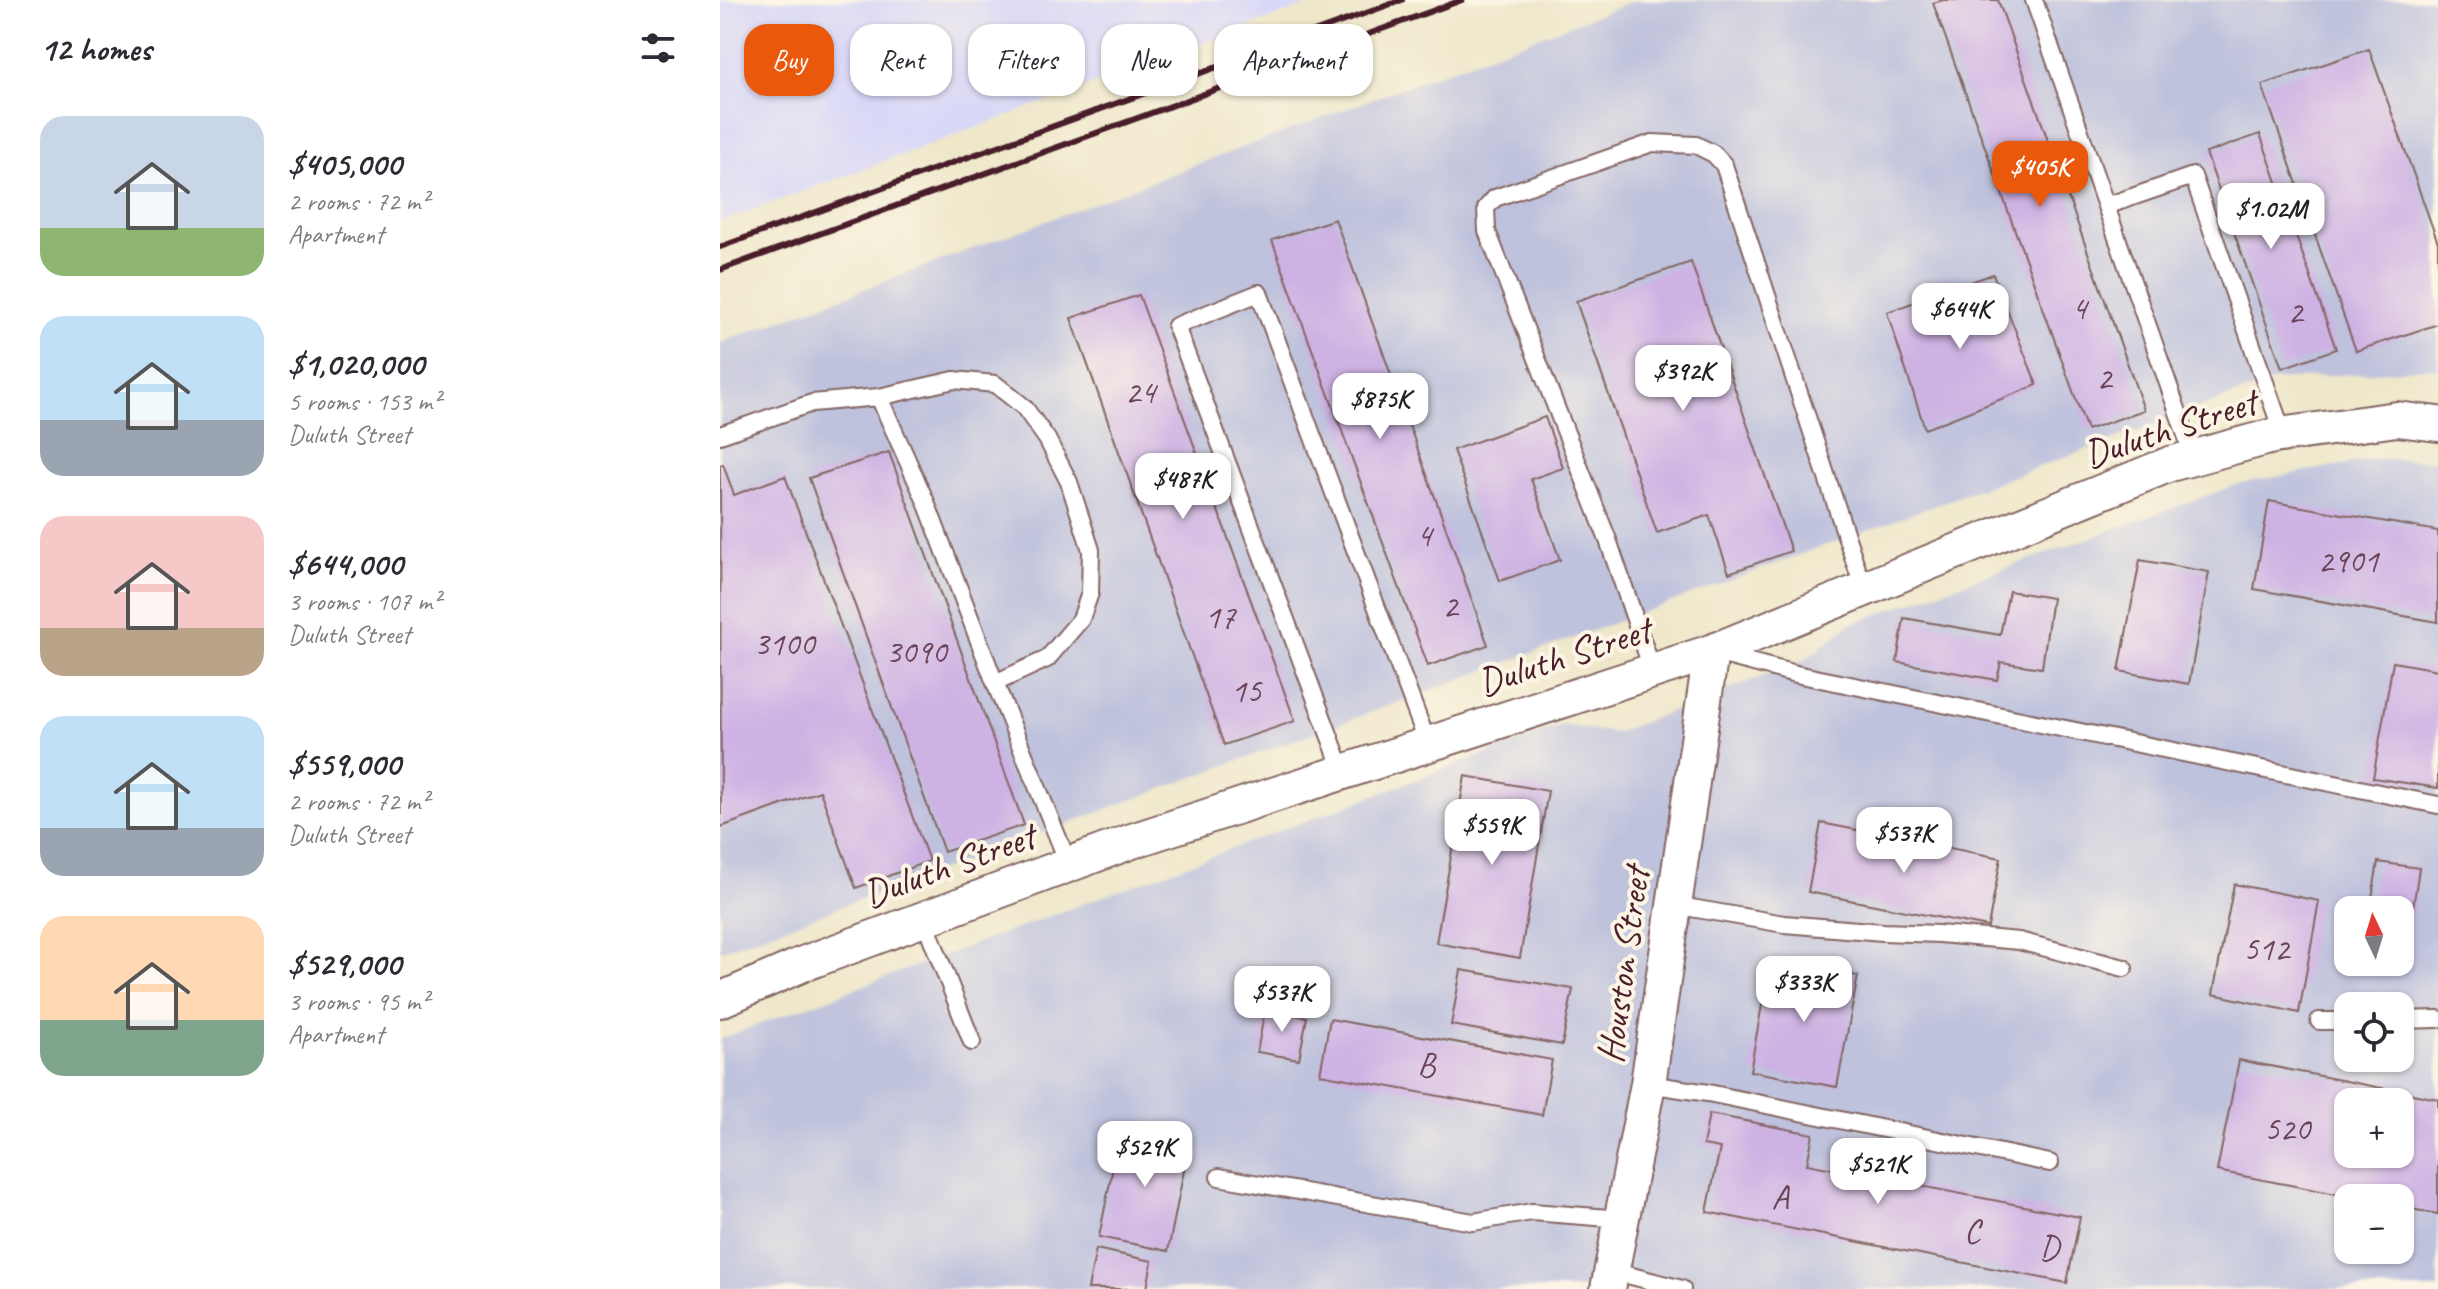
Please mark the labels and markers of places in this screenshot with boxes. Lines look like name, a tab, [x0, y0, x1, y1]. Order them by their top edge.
pin: $405K	[1984, 141, 2096, 209]
pin: $1.02M	[2206, 183, 2336, 251]
pin: $644K	[1904, 283, 2016, 351]
pin: $392K	[1627, 345, 1739, 413]
pin: $875K	[1324, 373, 1436, 441]
pin: $487K	[1127, 453, 1239, 521]
pin: $559K	[1436, 799, 1548, 867]
pin: $537K	[1848, 807, 1960, 875]
pin: $333K	[1748, 956, 1860, 1024]
pin: $537K	[1226, 966, 1338, 1034]
pin: $529K	[1089, 1121, 1201, 1189]
pin: $521K	[1822, 1138, 1934, 1206]

